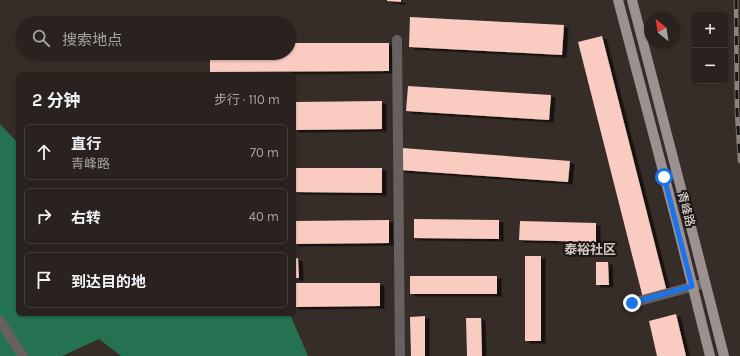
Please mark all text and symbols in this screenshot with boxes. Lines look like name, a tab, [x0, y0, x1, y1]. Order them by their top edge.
north arrow	[644, 12, 680, 48]
map controls	[692, 12, 728, 84]
button: +	[692, 12, 728, 48]
search box	[16, 16, 296, 60]
icon: search	[30, 27, 52, 49]
text: 搜索地点	[62, 31, 122, 49]
button: −	[692, 48, 728, 84]
text: 2 分钟	[32, 90, 81, 110]
text: 步行 · 110 m	[214, 92, 280, 107]
text: 直行	[71, 135, 101, 153]
icon: ahead	[33, 141, 55, 163]
text: 70 m	[250, 145, 279, 160]
text: 青峰路	[71, 156, 110, 171]
route start	[655, 168, 673, 186]
street label: 青峰路	[675, 190, 697, 228]
icon: right	[33, 205, 55, 227]
text: 右转	[71, 209, 101, 227]
text: 40 m	[249, 209, 279, 224]
district label: 泰裕社区	[564, 242, 616, 257]
icon: arrive	[33, 269, 55, 291]
text: 到达目的地	[71, 273, 146, 291]
route end	[623, 294, 641, 312]

